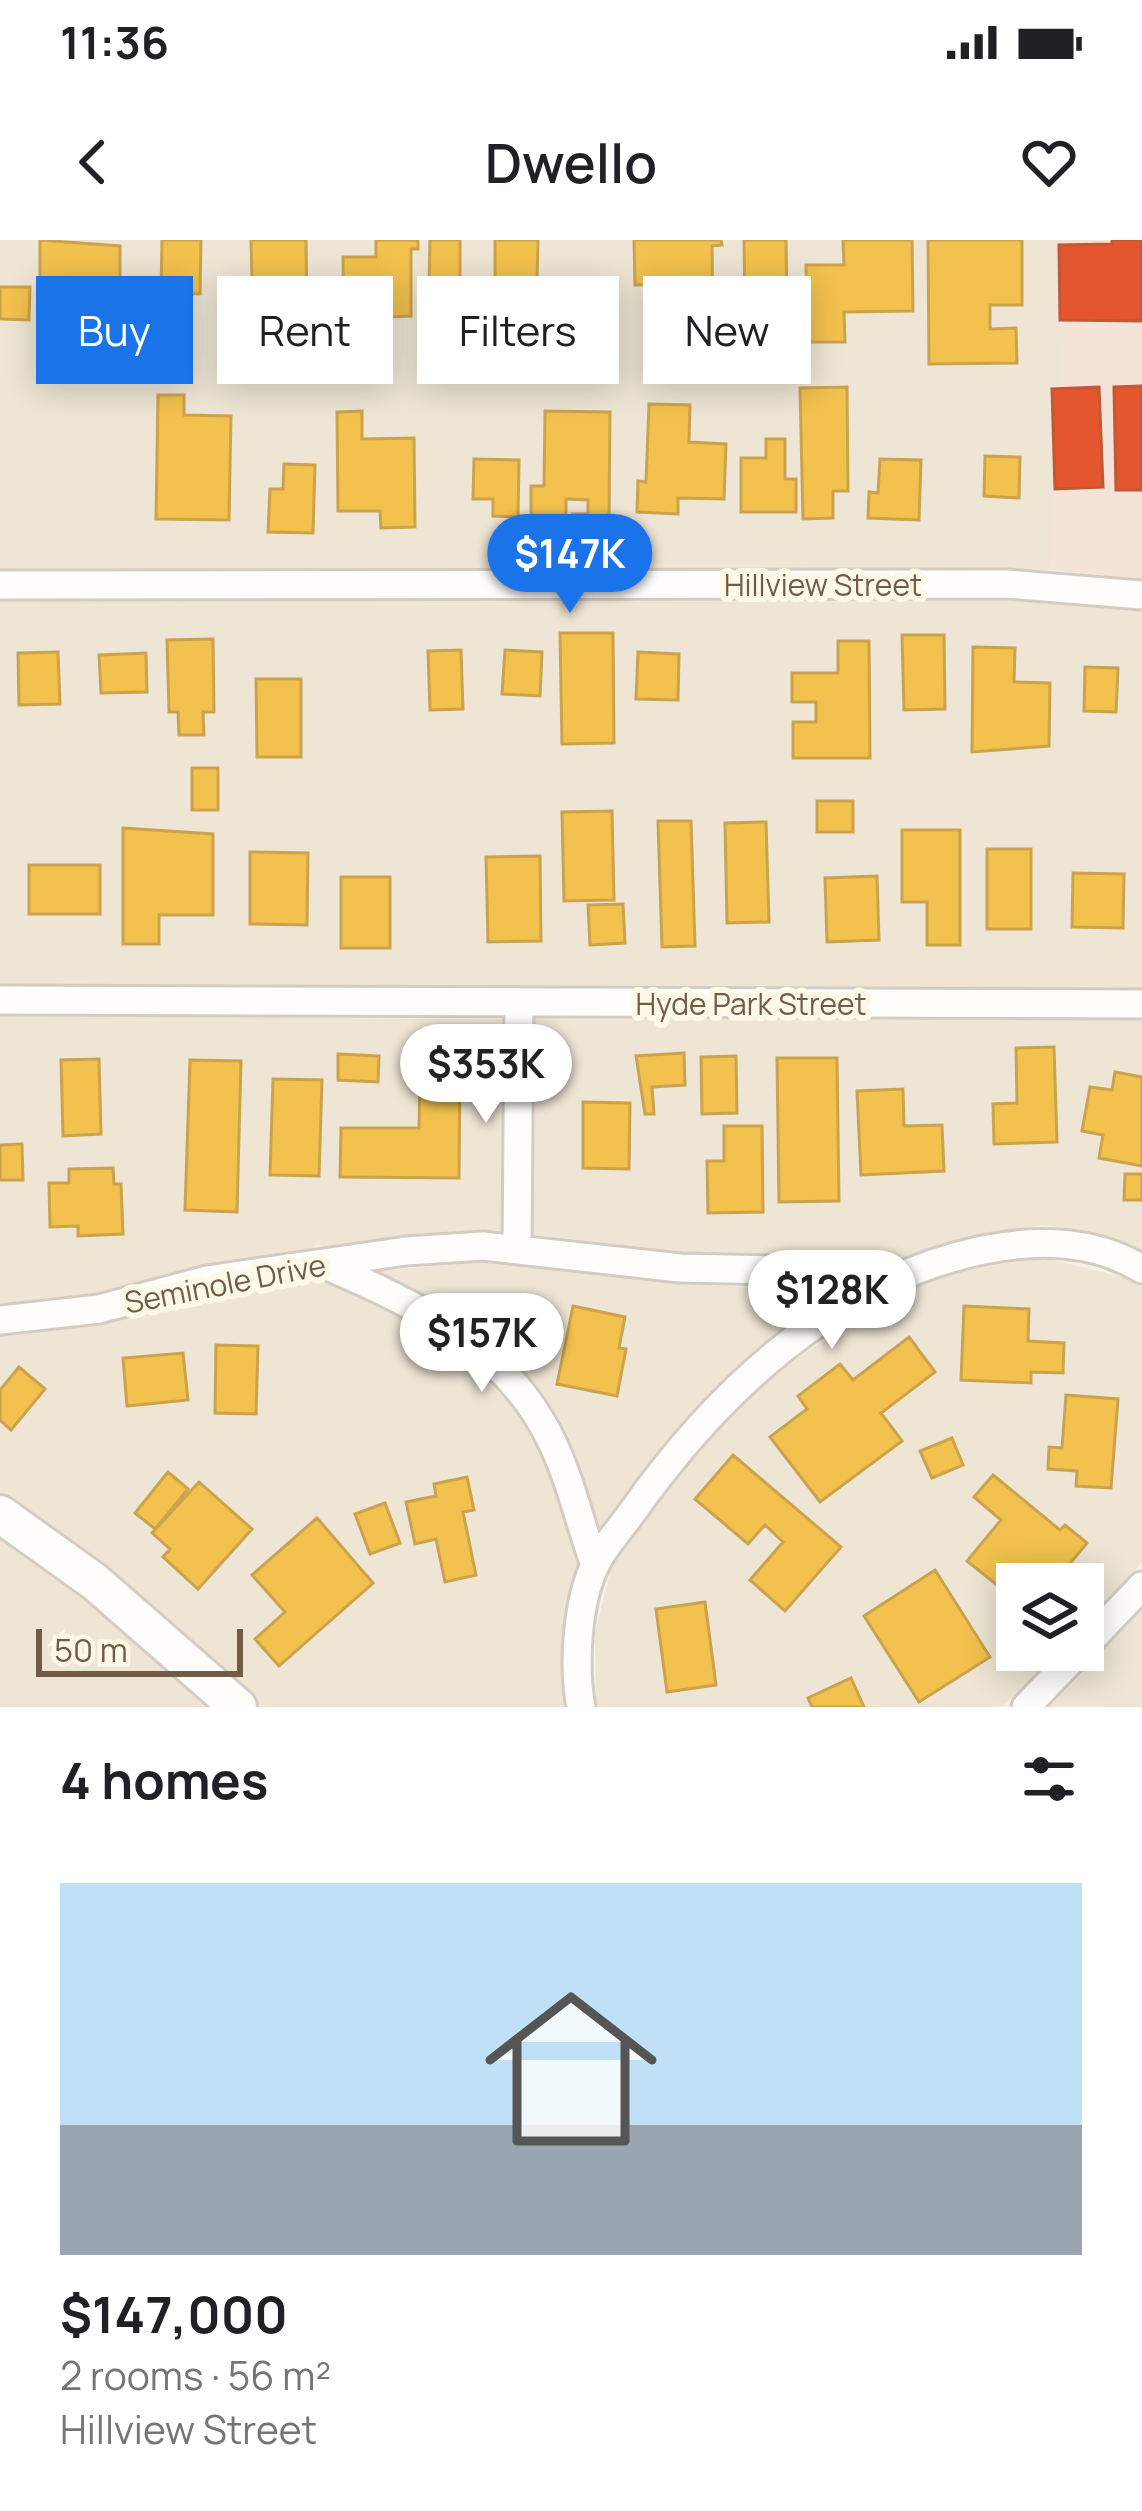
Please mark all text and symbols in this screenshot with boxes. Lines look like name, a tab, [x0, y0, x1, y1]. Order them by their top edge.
text: 11:36	[60, 11, 169, 73]
text: Dwello	[485, 125, 657, 199]
icon: back	[60, 129, 126, 195]
icon: heart	[1016, 129, 1082, 195]
chip: Buy	[36, 276, 193, 384]
chip: Rent	[217, 276, 393, 384]
chip: Filters	[417, 276, 619, 384]
chip: New	[643, 276, 811, 384]
pin: $147K	[486, 514, 654, 616]
text: $147K	[514, 526, 626, 580]
street label: Hillview Street	[724, 564, 922, 605]
street label: Hyde Park Street	[636, 983, 866, 1024]
pin: $353K	[402, 1024, 570, 1126]
text: $353K	[427, 1036, 545, 1090]
street label: Seminole Drive	[121, 1243, 329, 1323]
pin: $128K	[748, 1250, 916, 1352]
text: $128K	[775, 1262, 889, 1316]
pin: $157K	[398, 1293, 566, 1395]
text: $157K	[427, 1305, 537, 1359]
map controls	[996, 1563, 1104, 1671]
button: layers	[996, 1563, 1104, 1671]
scale bar	[36, 1623, 243, 1676]
text: 50 m	[54, 1627, 128, 1672]
text: 4 homes	[60, 1745, 268, 1814]
icon: filters	[1016, 1746, 1082, 1812]
icon: home	[463, 1961, 679, 2177]
text: $147,000	[60, 2279, 288, 2348]
text: 2 rooms · 56 m²	[60, 2348, 331, 2402]
text: Hillview Street	[60, 2402, 317, 2456]

